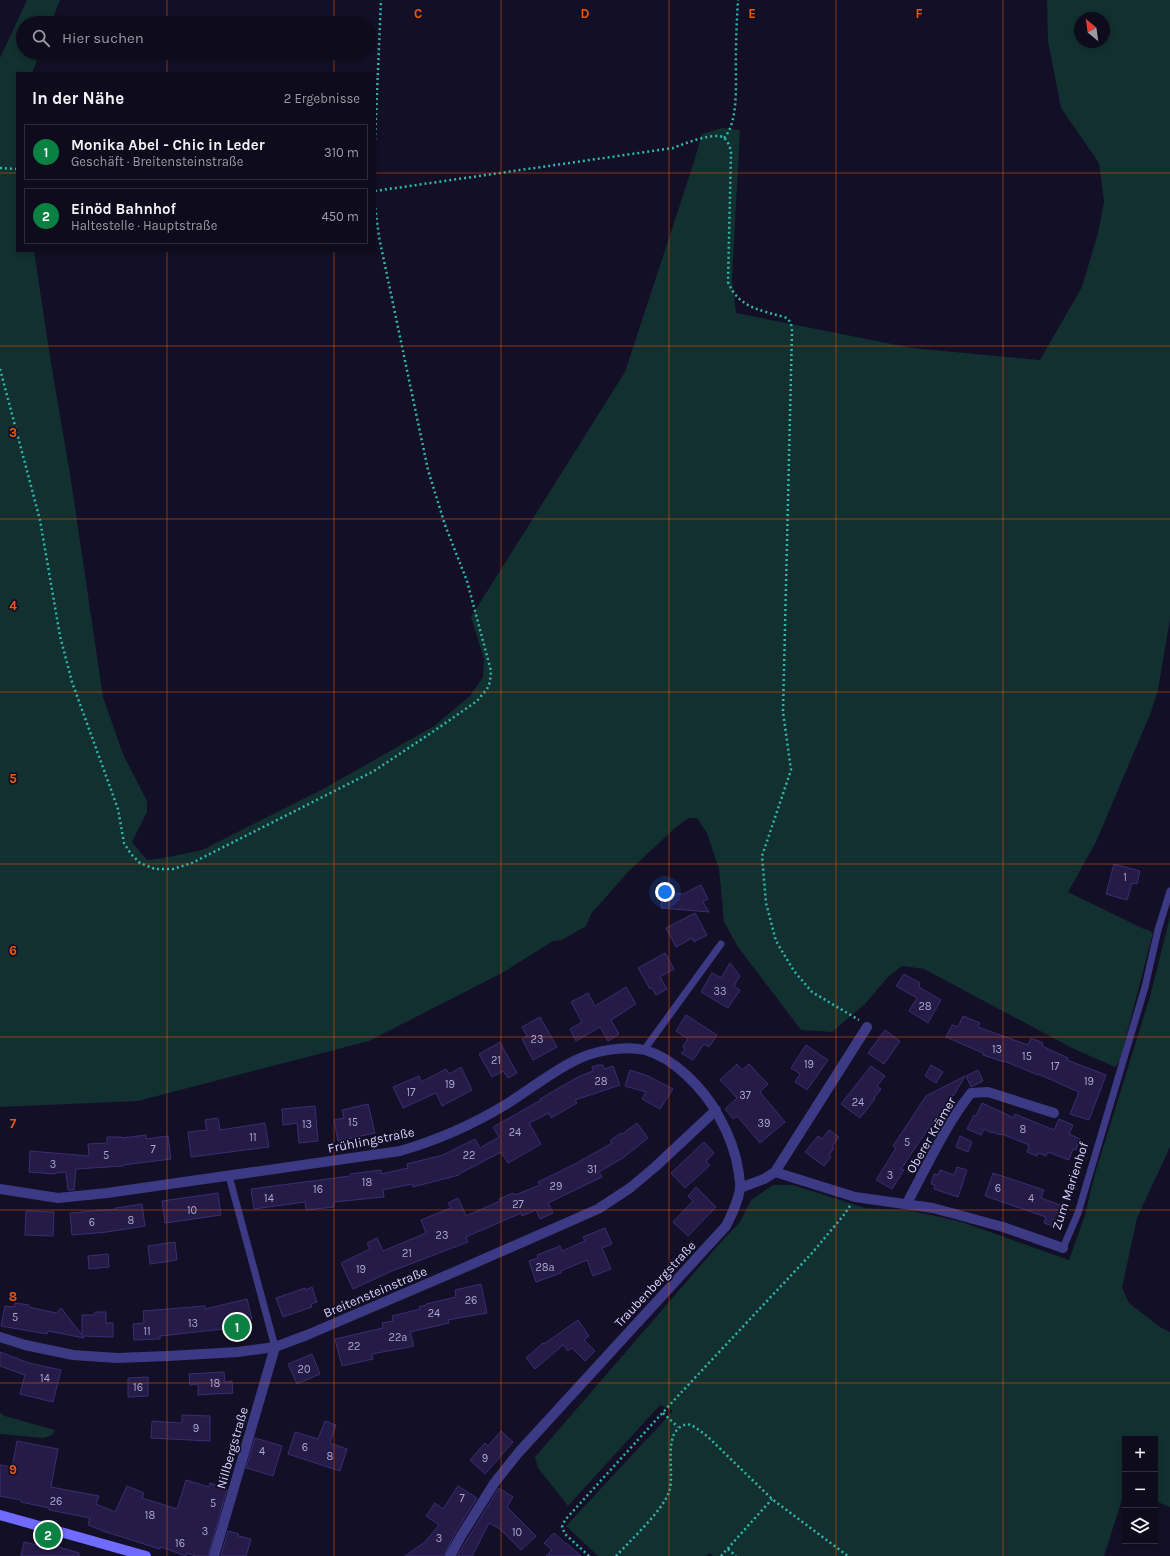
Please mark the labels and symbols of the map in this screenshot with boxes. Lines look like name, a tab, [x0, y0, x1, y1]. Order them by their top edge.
text: C	[414, 6, 422, 21]
text: D	[581, 6, 590, 21]
text: E	[748, 6, 756, 21]
text: F	[915, 6, 923, 21]
north arrow	[1074, 12, 1110, 48]
text: 3	[9, 425, 17, 440]
text: 4	[9, 598, 17, 613]
text: 5	[9, 771, 17, 786]
house number: 1	[1123, 871, 1127, 884]
your location	[655, 882, 675, 902]
text: 6	[9, 943, 17, 958]
house number: 33	[714, 985, 727, 998]
house number: 28	[918, 1000, 932, 1013]
house number: 23	[531, 1033, 543, 1046]
house number: 13	[992, 1043, 1002, 1056]
house number: 15	[1022, 1050, 1032, 1063]
house number: 21	[491, 1054, 501, 1067]
house number: 19	[804, 1058, 814, 1071]
house number: 17	[1051, 1060, 1059, 1073]
house number: 28	[594, 1075, 608, 1088]
house number: 19	[1084, 1075, 1094, 1088]
house number: 19	[445, 1078, 455, 1091]
house number: 17	[407, 1086, 415, 1099]
house number: 37	[739, 1089, 751, 1102]
street label: Oberer Krämer	[903, 1094, 959, 1176]
house number: 24	[852, 1096, 864, 1109]
text: 7	[10, 1116, 17, 1131]
house number: 15	[348, 1116, 358, 1129]
house number: 39	[758, 1117, 770, 1130]
house number: 13	[302, 1118, 312, 1131]
house number: 8	[1020, 1123, 1027, 1136]
street label: Frühlingstraße	[326, 1124, 416, 1156]
house number: 24	[509, 1126, 521, 1139]
house number: 11	[249, 1131, 257, 1144]
house number: 5	[904, 1136, 910, 1149]
street label: Zum Marienhof	[1049, 1140, 1091, 1232]
house number: 7	[150, 1143, 156, 1156]
house number: 5	[103, 1149, 109, 1162]
house number: 22	[463, 1149, 475, 1162]
house number: 3	[50, 1158, 56, 1171]
house number: 31	[587, 1163, 597, 1176]
house number: 3	[887, 1169, 893, 1182]
house number: 18	[362, 1176, 372, 1189]
house number: 29	[550, 1180, 562, 1193]
house number: 6	[995, 1182, 1001, 1195]
house number: 16	[313, 1183, 323, 1196]
house number: 14	[264, 1192, 274, 1205]
house number: 4	[1028, 1192, 1034, 1205]
house number: 27	[512, 1198, 524, 1211]
house number: 10	[187, 1204, 197, 1217]
house number: 8	[128, 1214, 135, 1227]
house number: 6	[89, 1216, 95, 1229]
house number: 23	[436, 1229, 448, 1242]
street label: Traubenbergstraße	[611, 1238, 699, 1330]
house number: 21	[402, 1247, 412, 1260]
house number: 28a	[535, 1261, 555, 1274]
street label: Breitensteinstraße	[321, 1263, 429, 1321]
house number: 19	[356, 1263, 366, 1276]
text: 8	[9, 1289, 17, 1304]
house number: 26	[465, 1294, 477, 1307]
house number: 24	[428, 1307, 440, 1320]
house number: 5	[12, 1311, 18, 1324]
pin: 1	[224, 1312, 250, 1342]
house number: 13	[188, 1317, 198, 1330]
house number: 11	[143, 1325, 151, 1338]
house number: 22a	[389, 1331, 407, 1344]
house number: 22	[348, 1340, 360, 1353]
house number: 20	[298, 1363, 310, 1376]
house number: 14	[40, 1372, 50, 1385]
house number: 18	[210, 1377, 220, 1390]
house number: 16	[133, 1381, 143, 1394]
street label: Nillbergstraße	[213, 1405, 251, 1491]
house number: 9	[193, 1422, 199, 1435]
house number: 6	[302, 1441, 308, 1454]
house number: 4	[259, 1445, 265, 1458]
house number: 8	[327, 1450, 334, 1463]
house number: 9	[482, 1452, 488, 1465]
text: 9	[9, 1462, 17, 1477]
house number: 7	[459, 1492, 465, 1505]
house number: 26	[50, 1495, 62, 1508]
house number: 5	[210, 1497, 216, 1510]
house number: 18	[145, 1509, 155, 1522]
pin: 2	[35, 1520, 61, 1550]
house number: 3	[202, 1525, 208, 1538]
house number: 10	[512, 1526, 522, 1539]
house number: 3	[436, 1532, 442, 1545]
house number: 16	[175, 1537, 185, 1550]

